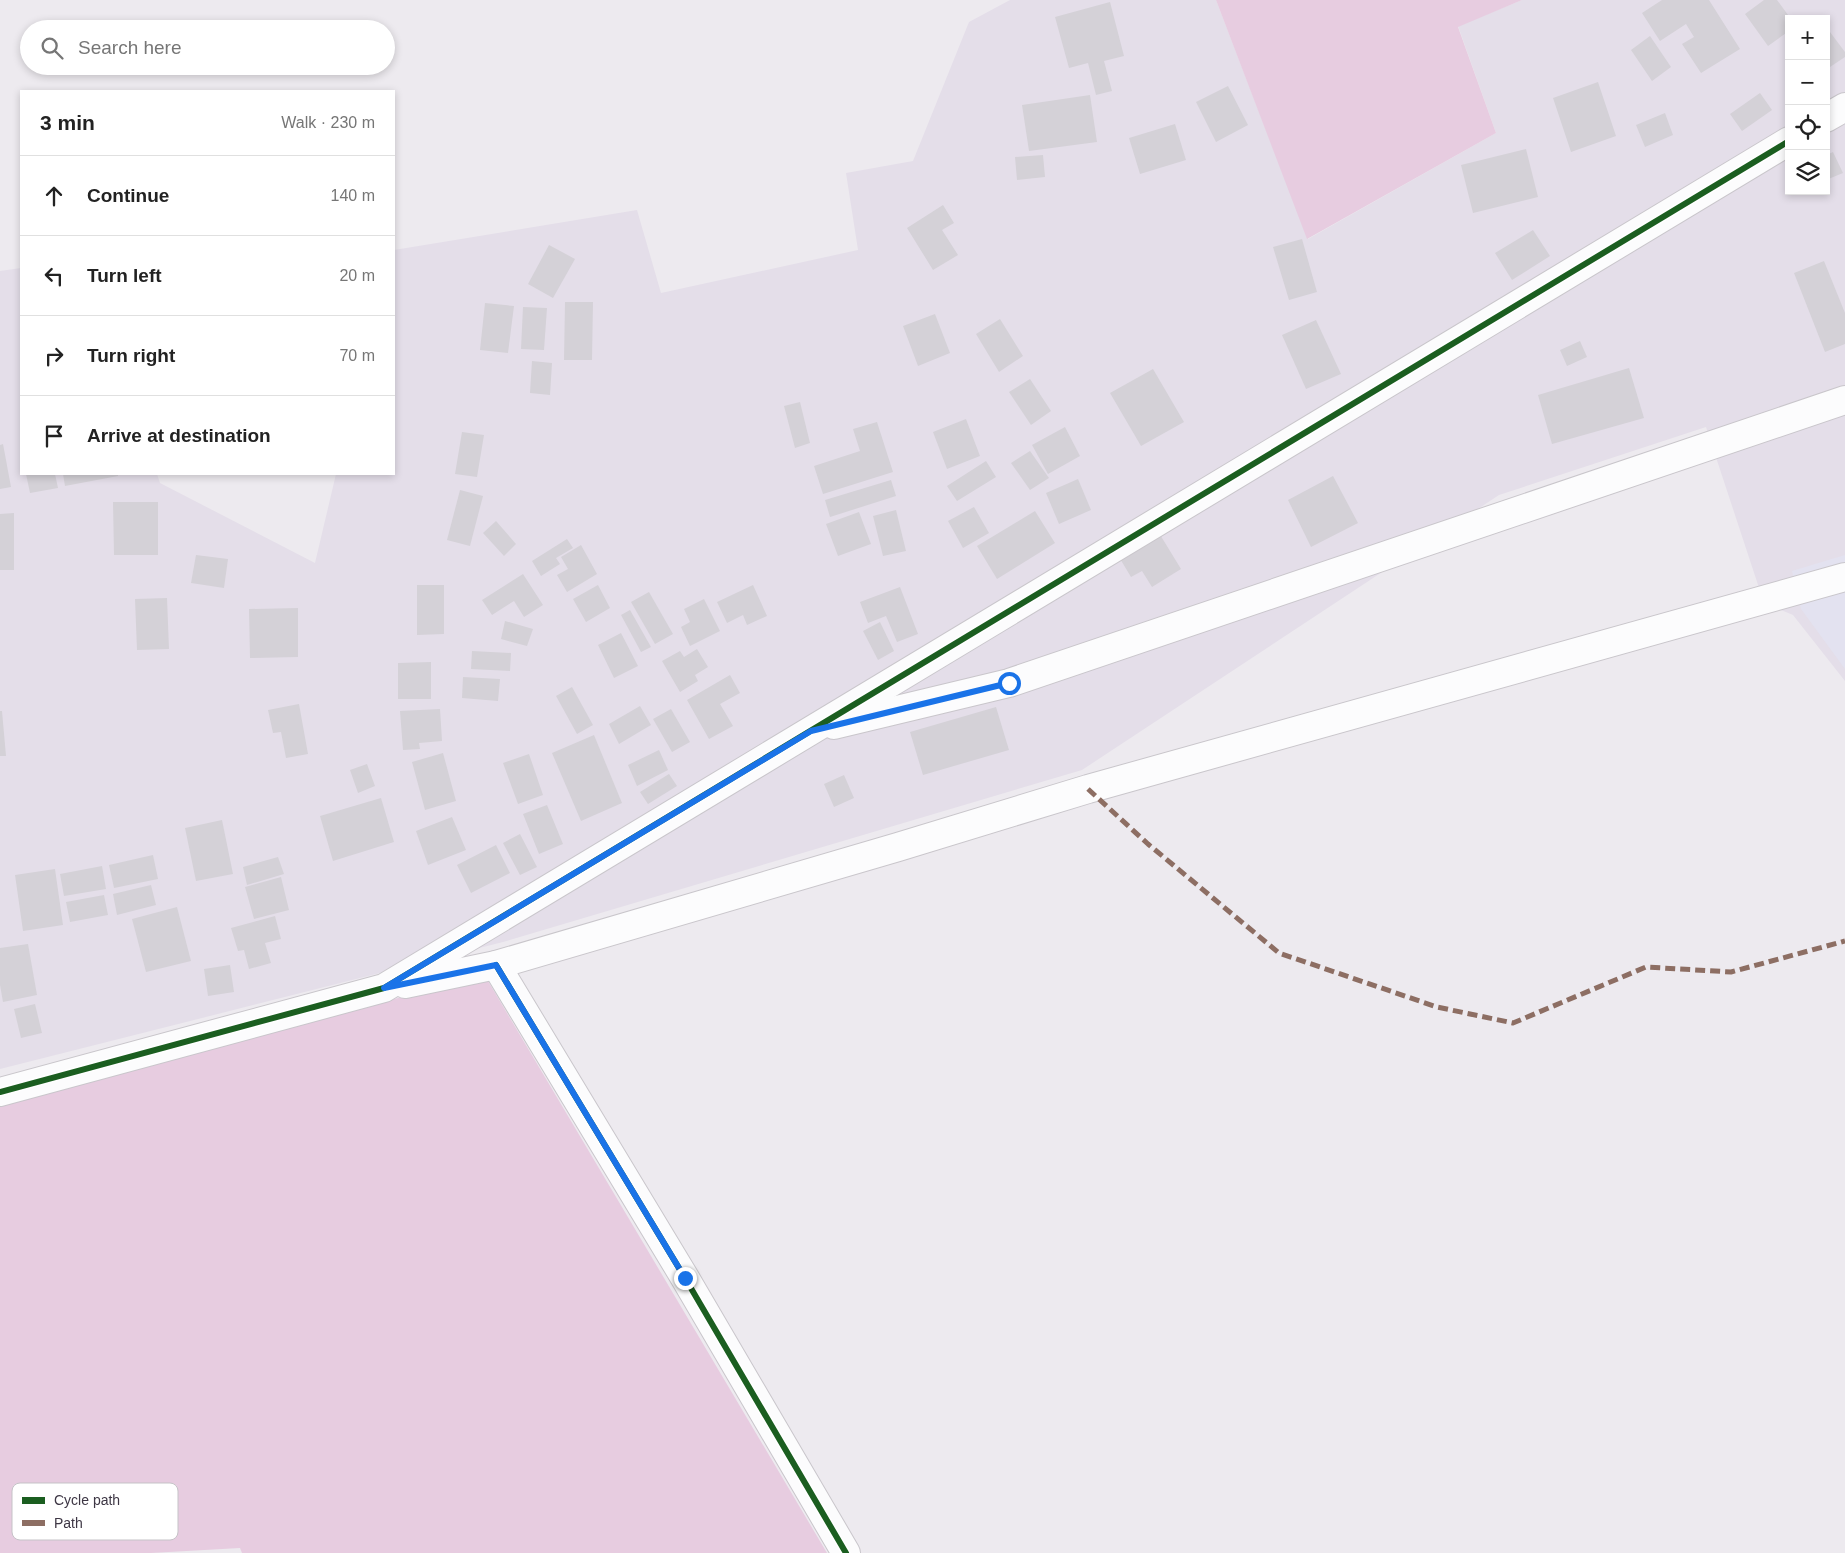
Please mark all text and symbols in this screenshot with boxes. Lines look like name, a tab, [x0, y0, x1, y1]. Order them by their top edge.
map controls	[1785, 15, 1830, 195]
button: +	[1785, 15, 1830, 60]
search box	[20, 20, 395, 75]
icon: search	[38, 34, 66, 62]
text: Search here	[78, 37, 182, 58]
button: −	[1785, 60, 1830, 105]
button: locate	[1785, 105, 1830, 150]
text: 3 min	[40, 111, 95, 134]
text: Walk · 230 m	[281, 114, 375, 131]
button: layers	[1785, 150, 1830, 195]
icon: ahead	[40, 182, 68, 210]
text: Continue	[87, 185, 169, 206]
text: 140 m	[331, 187, 375, 204]
icon: left	[40, 262, 68, 290]
text: Turn left	[87, 265, 162, 286]
text: 20 m	[339, 267, 375, 284]
icon: right	[40, 342, 68, 370]
text: Turn right	[87, 345, 175, 366]
text: 70 m	[339, 347, 375, 364]
icon: arrive	[40, 422, 68, 450]
text: Arrive at destination	[87, 425, 271, 446]
route start	[998, 672, 1021, 695]
route end	[674, 1267, 697, 1290]
legend	[12, 1483, 178, 1540]
text: Cycle path	[54, 1492, 120, 1508]
text: Path	[54, 1515, 83, 1531]

